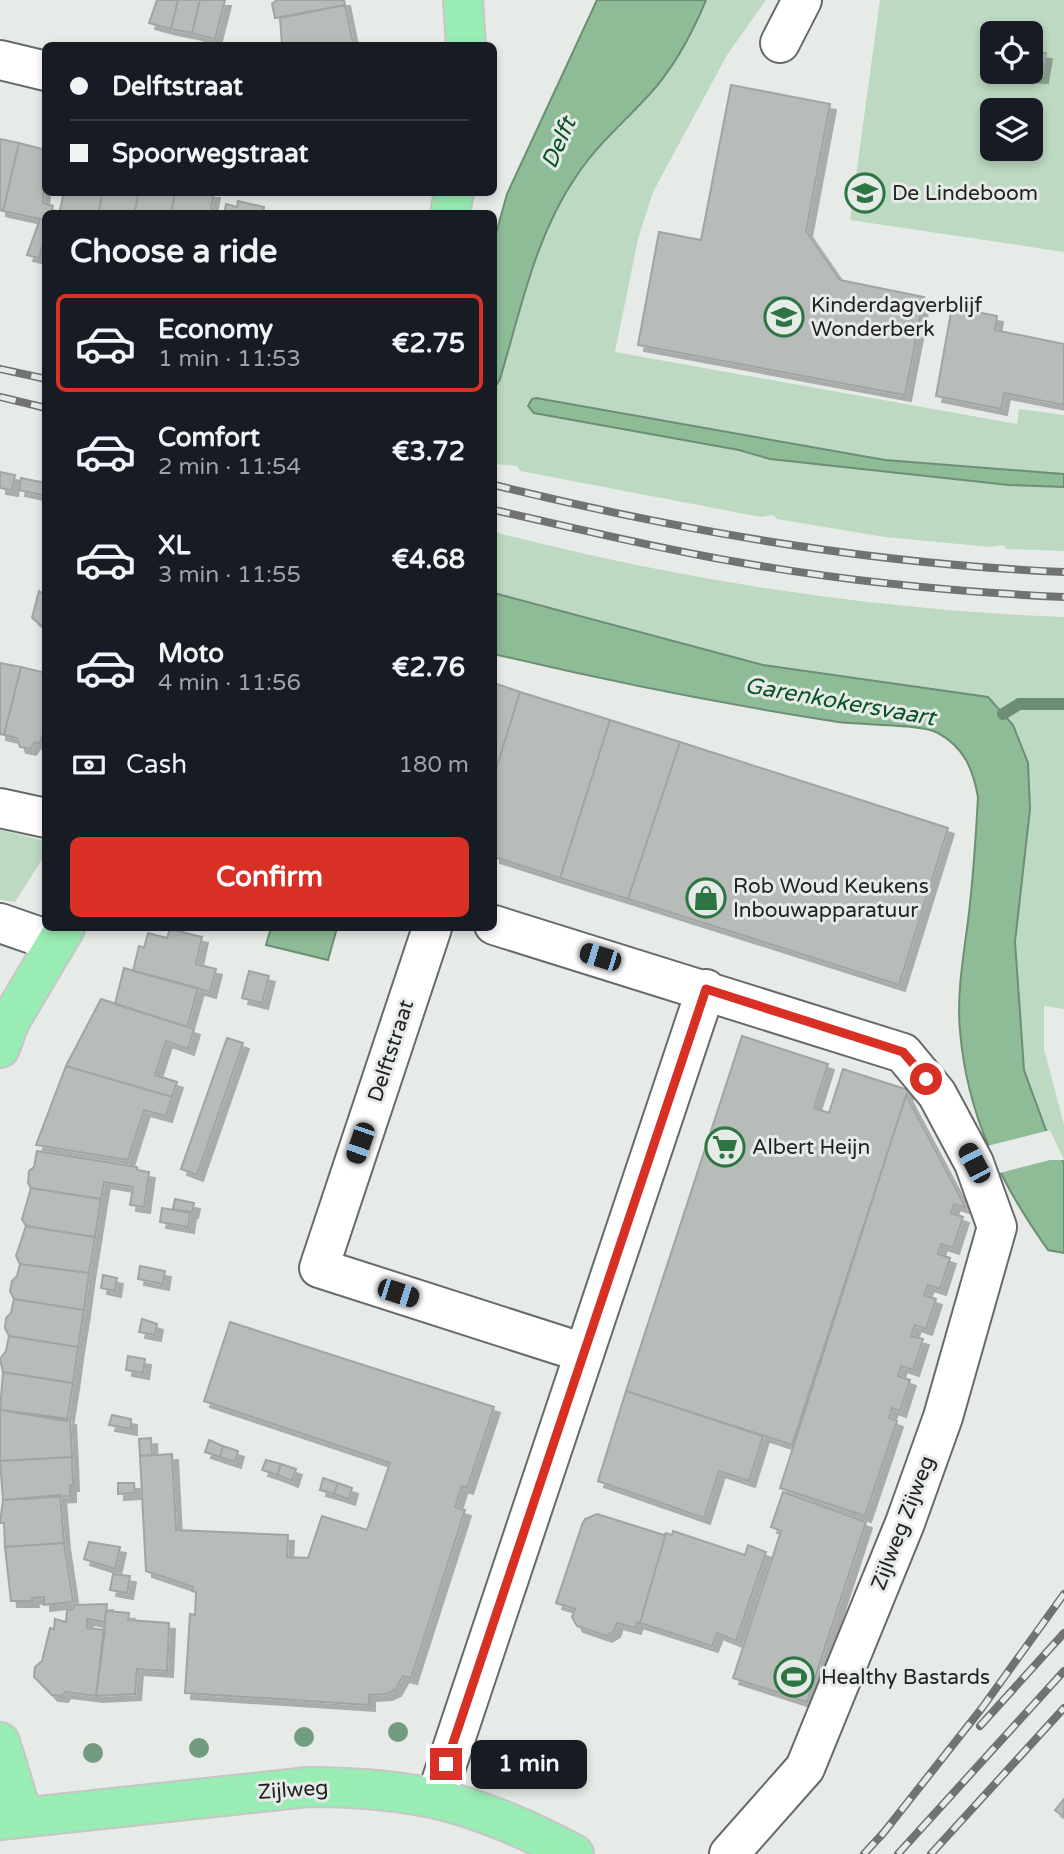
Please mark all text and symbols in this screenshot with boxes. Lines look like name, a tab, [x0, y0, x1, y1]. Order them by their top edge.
map controls	[980, 21, 1043, 161]
button: locate	[980, 21, 1043, 84]
text: Delftstraat	[112, 71, 243, 102]
button: layers	[980, 98, 1043, 161]
water label: Delft	[535, 111, 583, 173]
text: Spoorwegstraat	[112, 138, 308, 169]
school or university icon: De Lindeboom	[844, 172, 886, 214]
place label: De Lindeboom	[892, 181, 1038, 206]
text: Choose a ride	[70, 233, 277, 271]
place label: Kinderdagverblijf Wonderberk	[811, 293, 982, 342]
school or university icon: Kinderdagverblijf Wonderberk	[763, 296, 805, 338]
icon: car	[74, 312, 137, 375]
text: Economy	[158, 314, 273, 345]
text: €2.75	[392, 328, 465, 359]
text: 1 min · 11:53	[158, 345, 301, 373]
icon: car	[74, 420, 137, 483]
text: Comfort	[158, 422, 260, 453]
text: €3.72	[392, 436, 465, 467]
text: 2 min · 11:54	[158, 453, 301, 481]
icon: car	[74, 528, 137, 591]
text: XL	[158, 530, 190, 561]
text: €4.68	[392, 544, 465, 575]
text: 3 min · 11:55	[158, 561, 301, 589]
icon: car	[74, 636, 137, 699]
text: Moto	[158, 638, 224, 669]
text: €2.76	[392, 652, 465, 683]
text: 4 min · 11:56	[158, 669, 301, 697]
water label: Garenkokersvaart	[743, 671, 940, 733]
icon: cash	[70, 746, 108, 784]
text: Cash	[126, 749, 187, 780]
text: 180 m	[399, 751, 469, 779]
button: Confirm	[70, 837, 469, 917]
place label: Rob Woud Keukens Inbouwapparatuur	[733, 874, 929, 923]
shop icon: Rob Woud Keukens Inbouwapparatuur	[685, 877, 727, 919]
car	[577, 941, 624, 973]
street label: Delftstraat	[363, 997, 419, 1105]
route start	[910, 1063, 942, 1095]
car	[344, 1120, 377, 1166]
supermarket icon: Albert Heijn	[704, 1126, 746, 1168]
place label: Albert Heijn	[752, 1135, 870, 1160]
car	[955, 1140, 994, 1186]
car	[375, 1277, 422, 1309]
street label: Zijlweg Zijweg	[866, 1452, 940, 1594]
sports icon: Healthy Bastards	[773, 1656, 815, 1698]
place label: Healthy Bastards	[821, 1665, 990, 1690]
callout: 1 min	[471, 1740, 586, 1788]
route end	[430, 1748, 462, 1780]
text: 1 min	[498, 1750, 560, 1778]
street label: Zijlweg	[257, 1775, 329, 1805]

